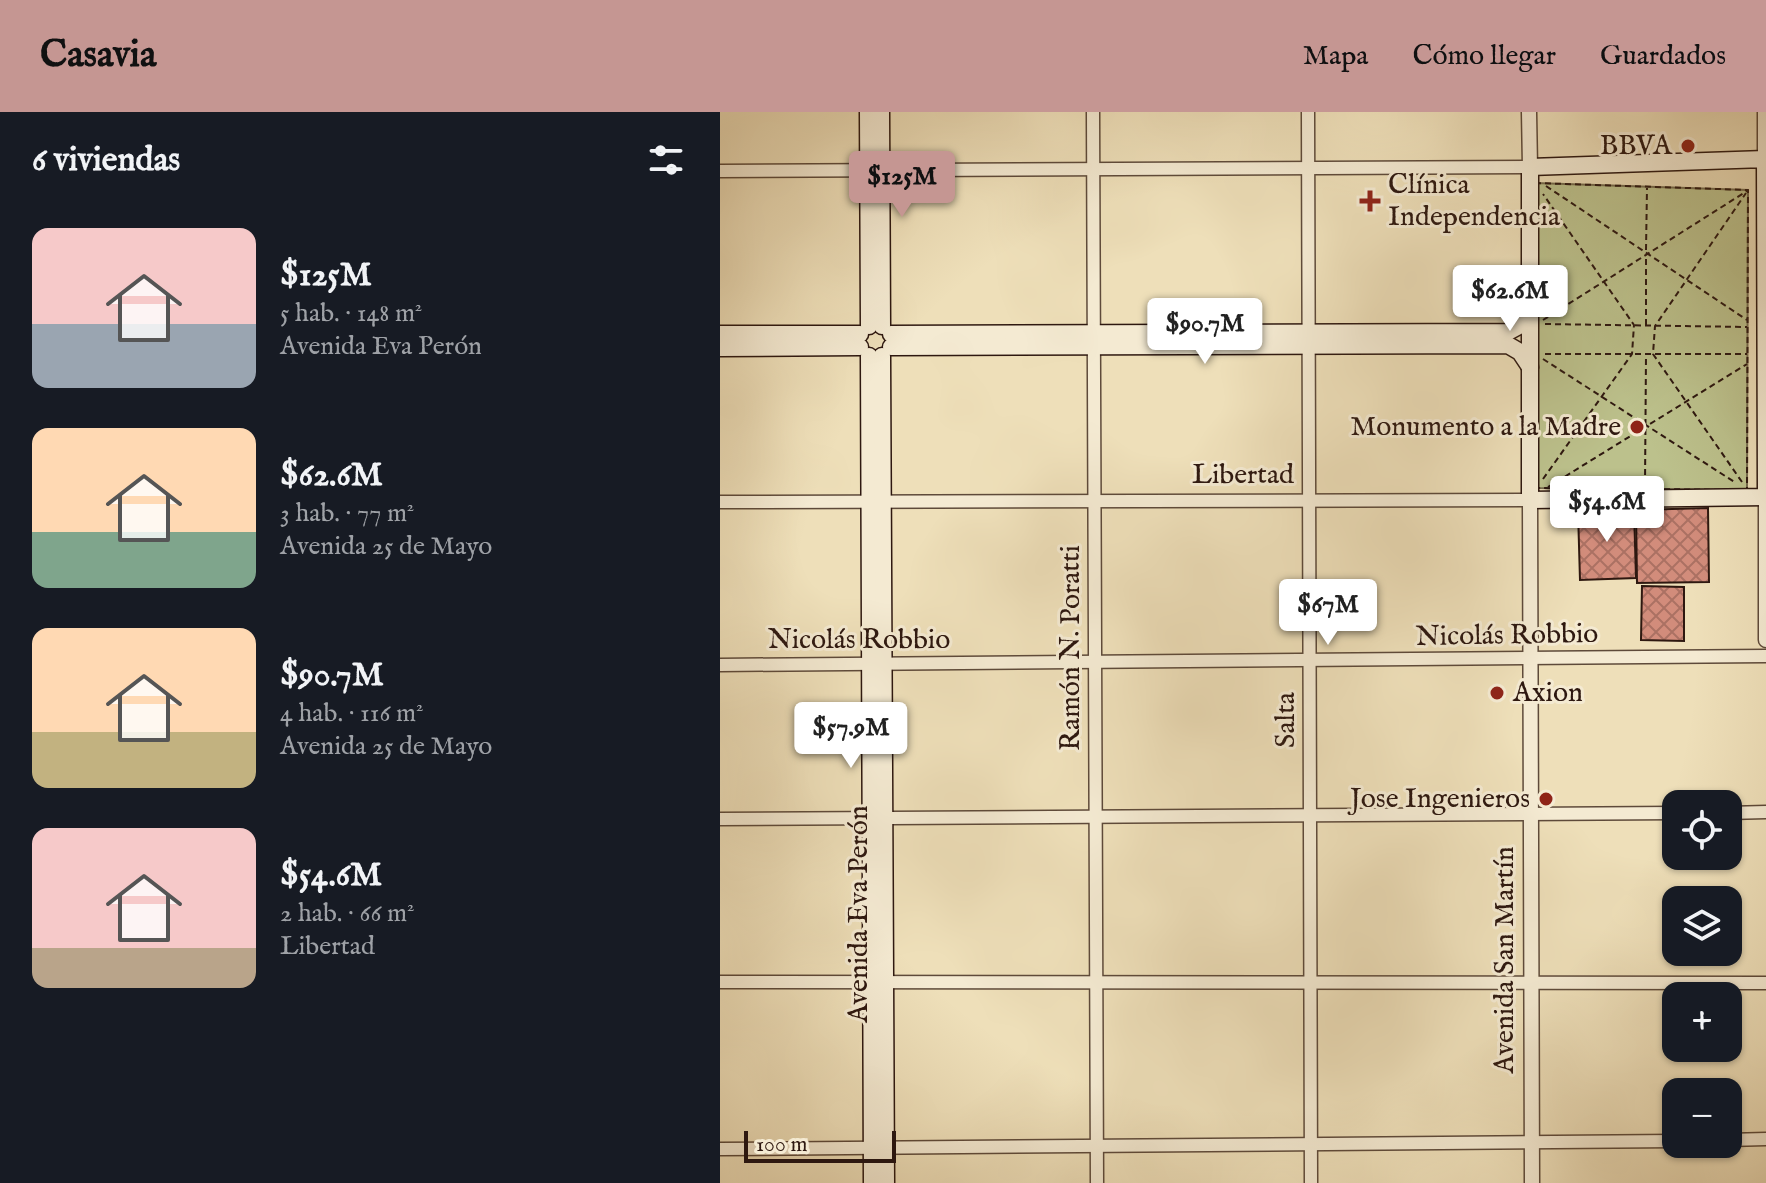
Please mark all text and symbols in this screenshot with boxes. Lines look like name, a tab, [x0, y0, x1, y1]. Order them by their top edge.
text: Casavia	[40, 32, 156, 80]
text: Mapa	[1303, 39, 1368, 74]
text: Cómo llegar	[1412, 39, 1556, 74]
text: Guardados	[1600, 39, 1726, 74]
place label: BBVA	[1600, 129, 1673, 164]
marker: BBVA	[1679, 137, 1697, 155]
icon: filters	[644, 138, 688, 182]
text: 6 viviendas	[32, 139, 180, 182]
pin: $125M	[846, 151, 958, 219]
text: $125M	[867, 160, 937, 193]
place label: Clínica Independencia	[1388, 168, 1561, 235]
marker: Clínica Independencia	[1359, 190, 1381, 212]
text: $125M	[280, 254, 372, 297]
icon: home	[96, 260, 192, 356]
pin: $62.6M	[1445, 265, 1575, 333]
text: $62.6M	[1471, 274, 1549, 307]
text: 5 hab. · 148 m²	[280, 297, 422, 330]
pin: $90.7M	[1140, 298, 1270, 366]
text: $90.7M	[1165, 307, 1245, 340]
text: Avenida Eva Perón	[280, 330, 482, 363]
place label: Monumento a la Madre	[1350, 410, 1621, 445]
marker: Monumento a la Madre	[1628, 418, 1646, 436]
text: $62.6M	[280, 454, 383, 497]
street label: Libertad	[1192, 458, 1294, 493]
icon: home	[96, 460, 192, 556]
pin: $54.6M	[1542, 476, 1672, 544]
text: $54.6M	[1568, 485, 1646, 518]
text: 3 hab. · 77 m²	[280, 497, 414, 530]
text: Avenida 25 de Mayo	[280, 530, 492, 563]
street label: Ramón N. Poratti	[1054, 545, 1089, 751]
pin: $67M	[1281, 579, 1375, 647]
text: $67M	[1297, 588, 1359, 621]
street label: Nicolás Robbio	[1415, 617, 1599, 655]
street label: Nicolás Robbio	[768, 623, 950, 658]
text: $90.7M	[280, 654, 384, 697]
icon: home	[96, 660, 192, 756]
place label: Axion	[1512, 676, 1583, 711]
marker: Axion	[1488, 684, 1506, 702]
street label: Salta	[1269, 691, 1304, 748]
text: 4 hab. · 116 m²	[280, 697, 423, 730]
pin: $57.9M	[786, 702, 916, 770]
text: $57.9M	[812, 711, 890, 744]
text: Avenida 25 de Mayo	[280, 730, 492, 763]
place label: Jose Ingenieros	[1347, 782, 1530, 817]
marker: Jose Ingenieros	[1537, 790, 1555, 808]
map controls	[1662, 790, 1742, 1158]
button: locate	[1662, 790, 1742, 870]
street label: Avenida Eva Perón	[842, 805, 877, 1024]
street label: Avenida San Martín	[1488, 846, 1523, 1075]
text: $54.6M	[280, 854, 382, 897]
icon: home	[96, 860, 192, 956]
button: layers	[1662, 886, 1742, 966]
text: 2 hab. · 66 m²	[280, 897, 414, 930]
text: Libertad	[280, 930, 375, 963]
button: +	[1662, 982, 1742, 1062]
button: −	[1662, 1078, 1742, 1158]
scale bar	[744, 1127, 896, 1163]
text: 100 m	[756, 1131, 808, 1159]

